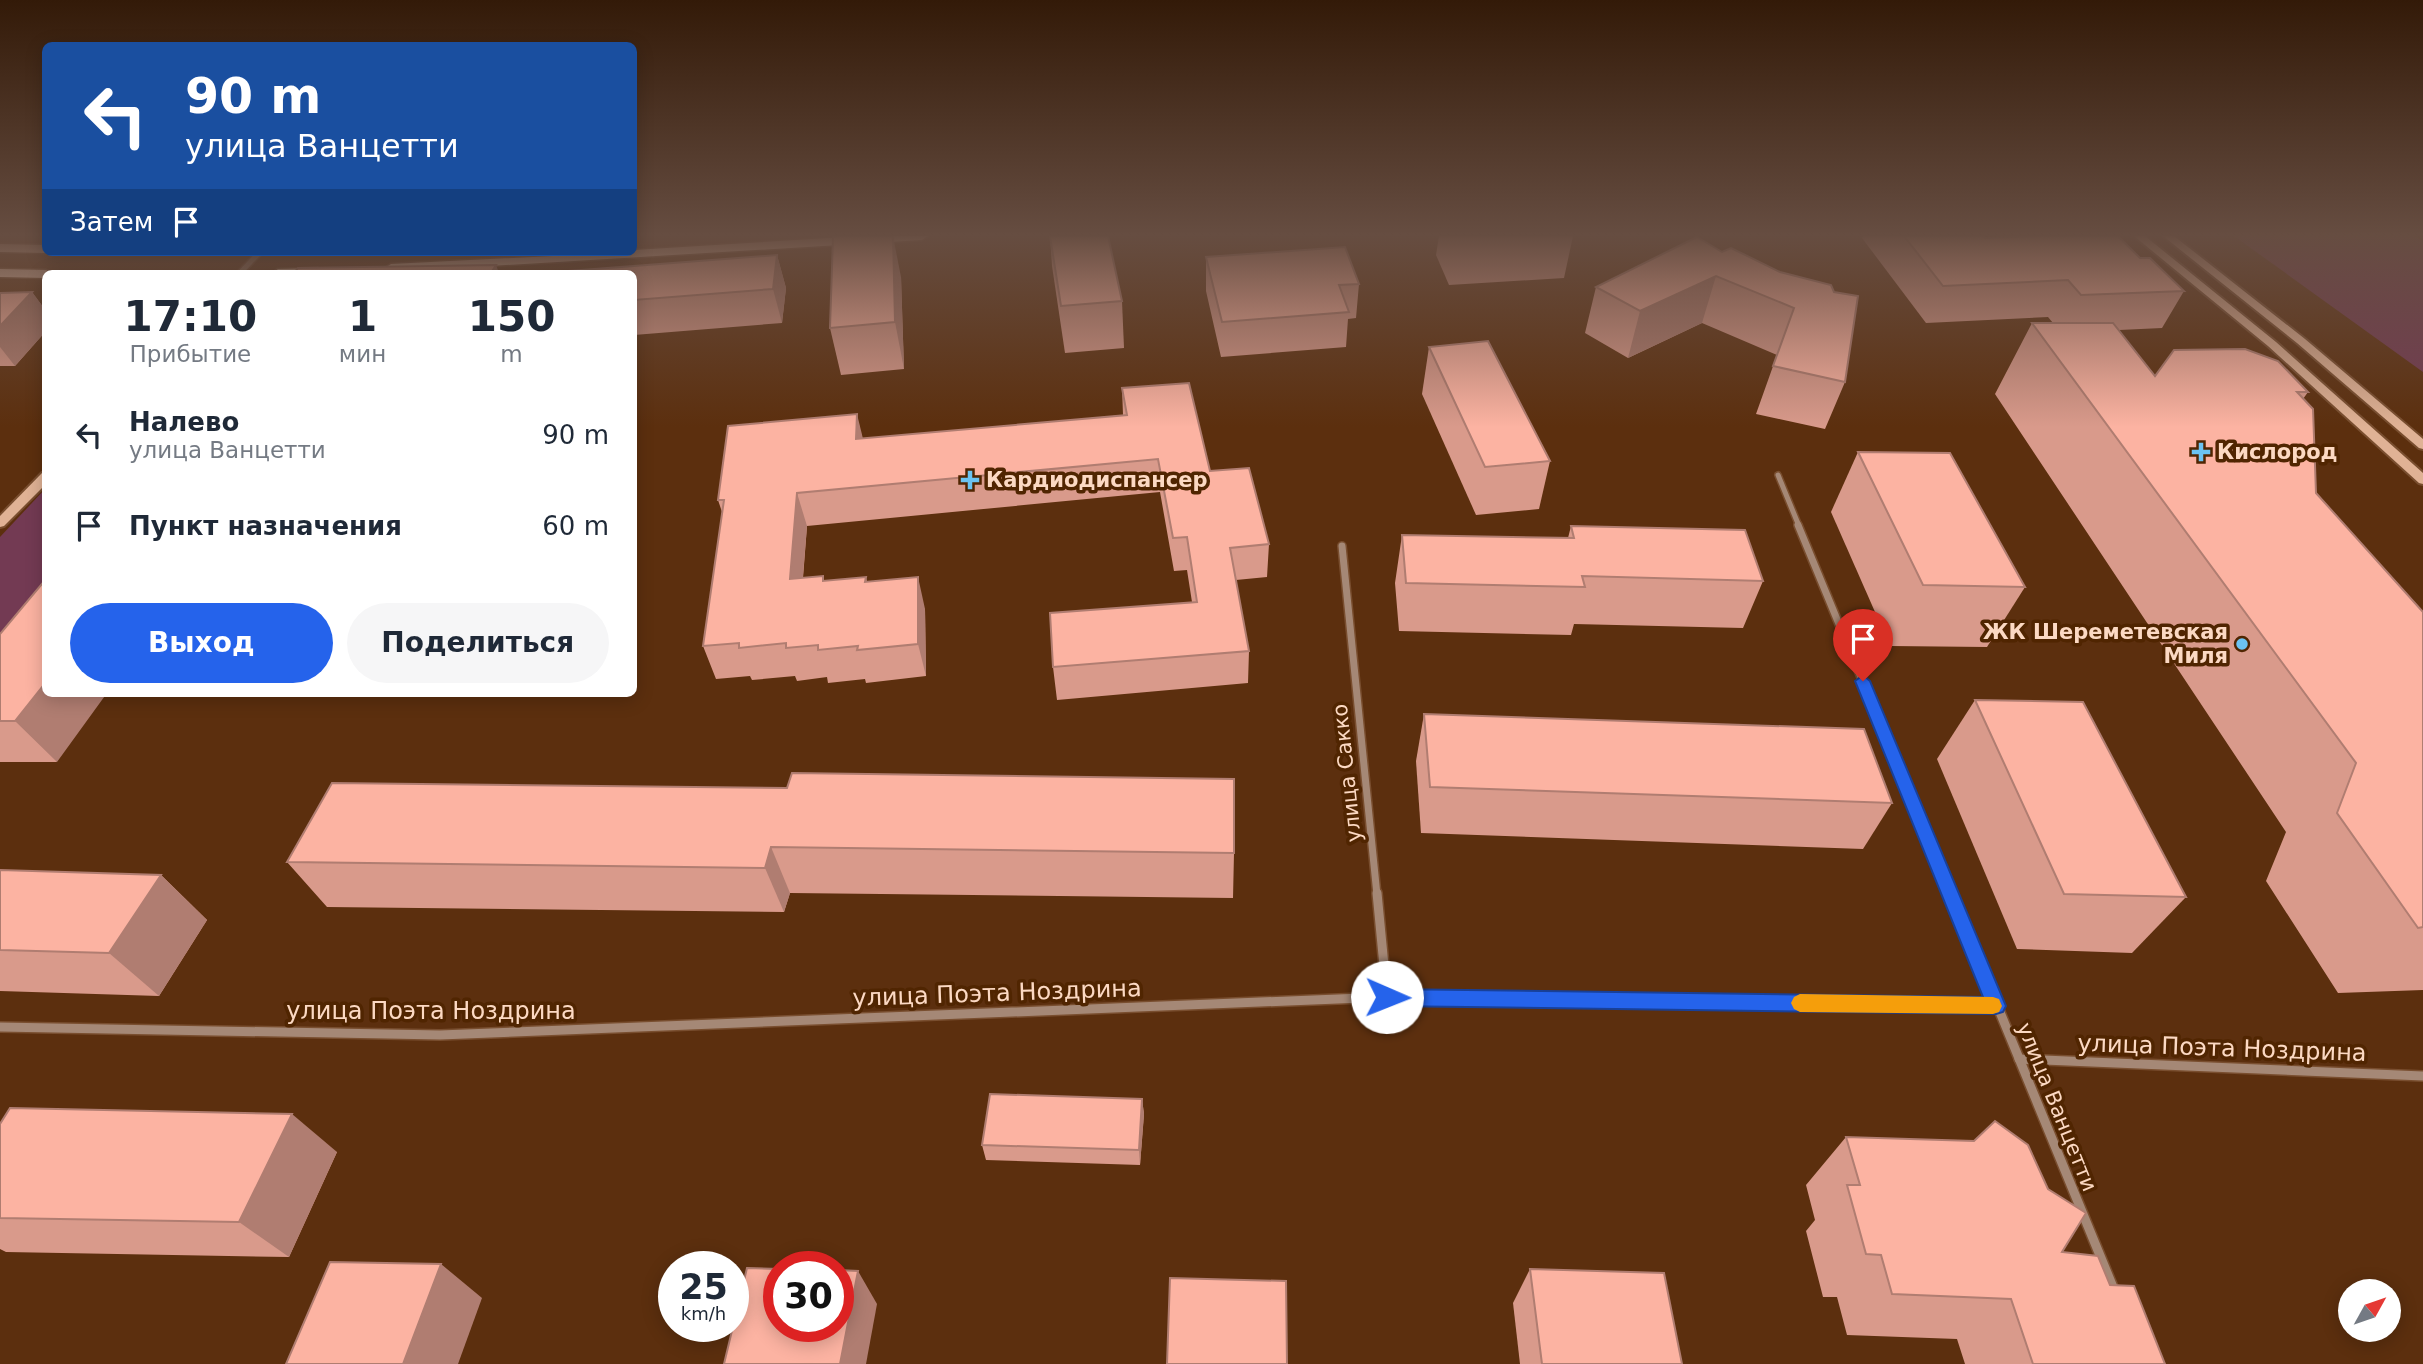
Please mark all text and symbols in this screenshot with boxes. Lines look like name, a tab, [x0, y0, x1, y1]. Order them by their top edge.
text: 90 m	[185, 68, 321, 125]
icon: left	[70, 70, 161, 161]
text: улица Ванцетти	[185, 127, 459, 165]
icon: arrive	[167, 203, 205, 241]
text: Затем	[70, 207, 153, 237]
text: 17:10	[124, 292, 257, 341]
text: 1	[348, 292, 377, 341]
text: 150	[468, 292, 555, 341]
text: Прибытие	[130, 341, 251, 367]
text: мин	[339, 341, 386, 367]
text: m	[500, 341, 523, 367]
text: Налево	[129, 407, 239, 437]
icon: left	[70, 416, 108, 454]
text: 90 m	[542, 420, 609, 450]
text: улица Ванцетти	[129, 437, 326, 463]
place label: Кислород	[2217, 440, 2338, 464]
marker: Кислород	[2191, 442, 2211, 462]
place label: Кардиодиспансер	[986, 468, 1208, 492]
marker: Кардиодиспансер	[960, 470, 980, 490]
icon: arrive	[70, 507, 108, 545]
text: Пункт назначения	[129, 511, 402, 541]
text: 60 m	[542, 511, 609, 541]
button: Выход	[70, 603, 333, 683]
button: Поделиться	[347, 603, 609, 683]
pin	[1833, 609, 1893, 681]
icon: arrive	[1844, 620, 1882, 658]
place label: ЖК Шереметевская Миля	[1983, 620, 2228, 668]
marker: ЖК Шереметевская Миля	[2234, 636, 2250, 652]
street label: улица Сакко	[1328, 703, 1366, 843]
position arrow	[1350, 960, 1424, 1034]
street label: улица Поэта Ноздрина	[852, 974, 1142, 1012]
street label: улица Поэта Ноздрина	[286, 997, 576, 1025]
street label: улица Ванцетти	[2012, 1019, 2102, 1195]
street label: улица Поэта Ноздрина	[2077, 1029, 2367, 1067]
speed limit sign: 30	[763, 1251, 854, 1342]
text: 25	[679, 1267, 728, 1307]
north arrow	[2338, 1279, 2401, 1342]
map controls	[2338, 1279, 2401, 1342]
text: km/h	[681, 1303, 726, 1324]

